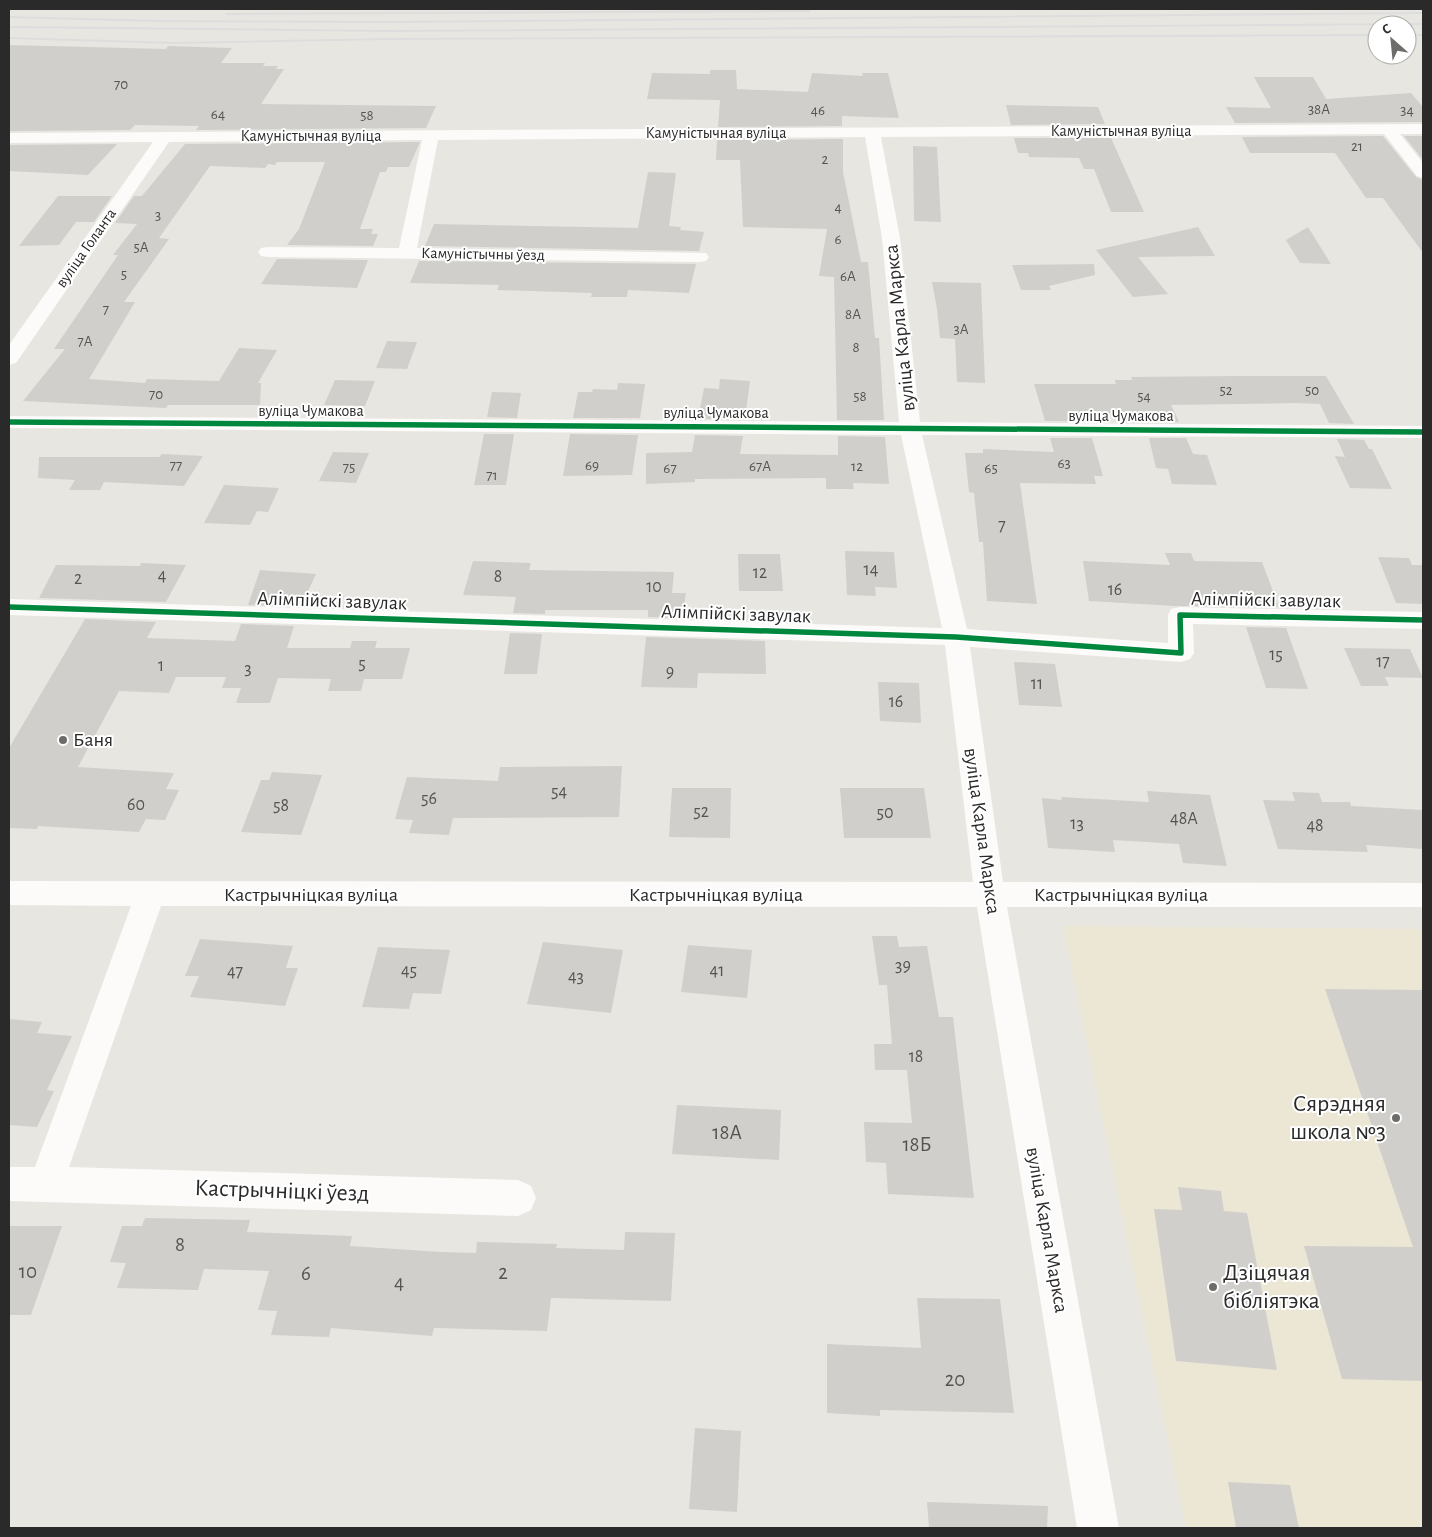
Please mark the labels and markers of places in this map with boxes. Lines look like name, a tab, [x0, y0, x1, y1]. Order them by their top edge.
place label: Баня	[73, 730, 113, 750]
marker: Баня	[57, 734, 69, 746]
place label: Сярэдняя школа №3	[1290, 1092, 1386, 1144]
marker: Сярэдняя школа №3	[1390, 1112, 1402, 1124]
place label: Дзіцячая бібліятэка	[1223, 1261, 1320, 1313]
marker: Дзіцячая бібліятэка	[1207, 1281, 1219, 1293]

